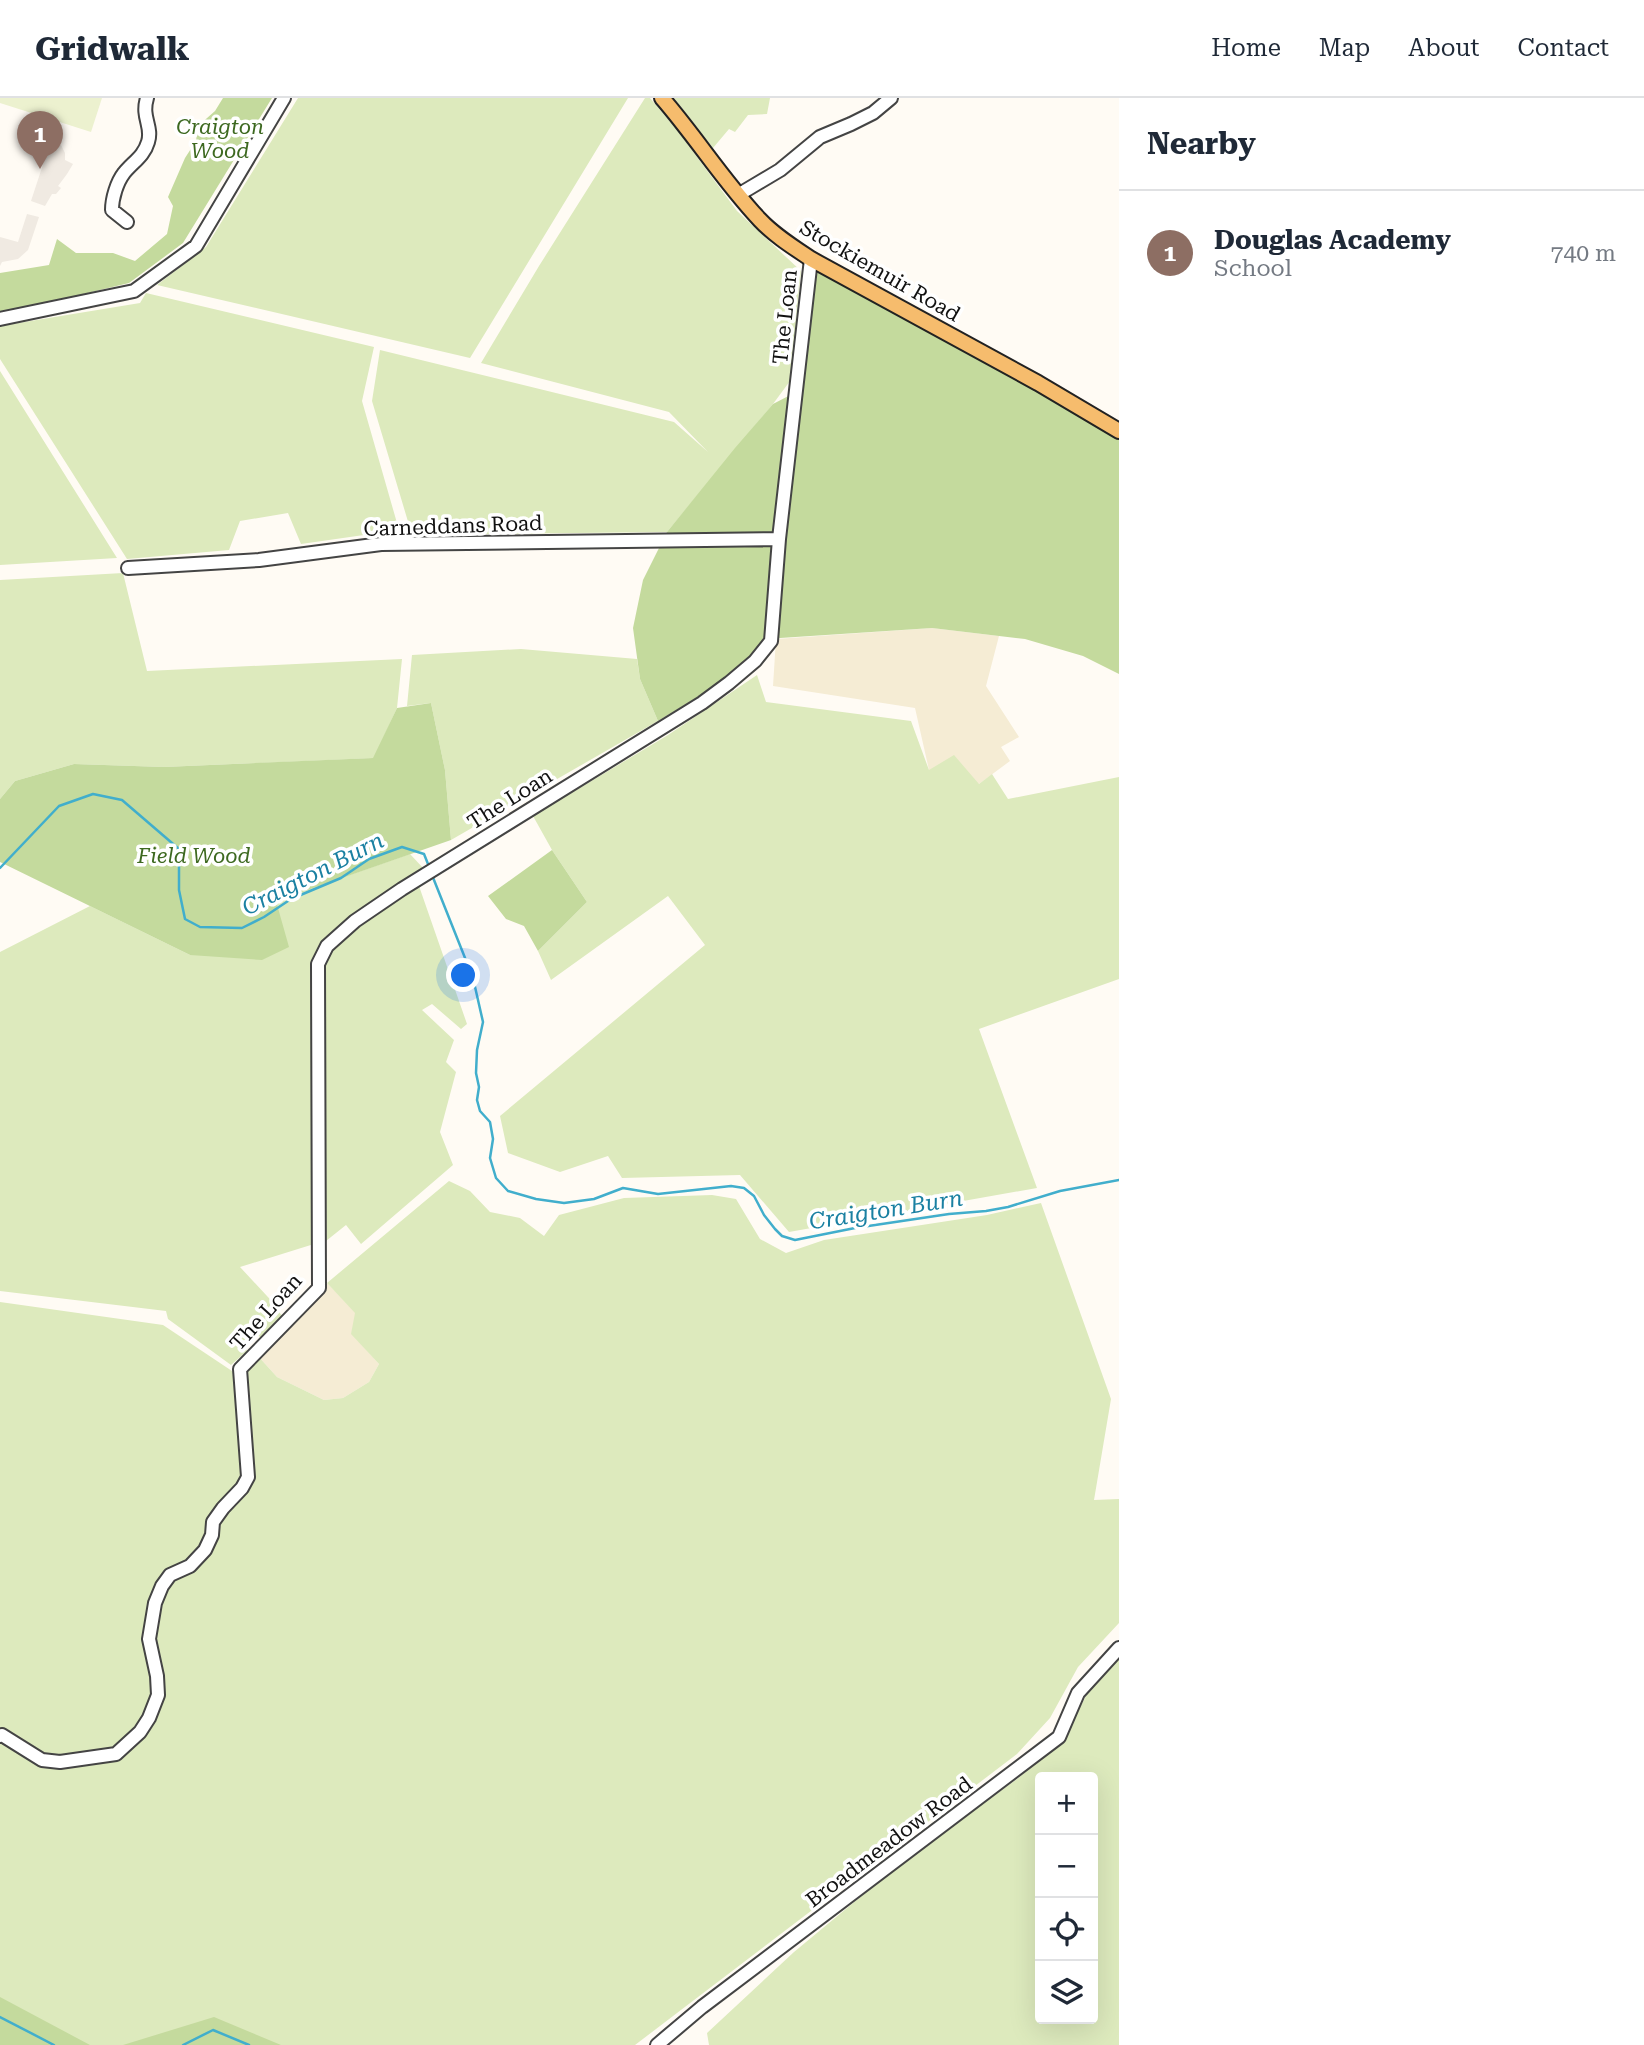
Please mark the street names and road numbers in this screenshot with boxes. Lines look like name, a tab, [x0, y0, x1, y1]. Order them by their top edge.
street label: Stockiemuir Road	[796, 215, 965, 327]
street label: The Loan	[768, 268, 802, 366]
street label: Carneddans Road	[363, 511, 543, 541]
street label: The Loan	[463, 763, 557, 834]
street label: The Loan	[225, 1268, 307, 1355]
street label: Broadmeadow Road	[801, 1771, 977, 1912]

